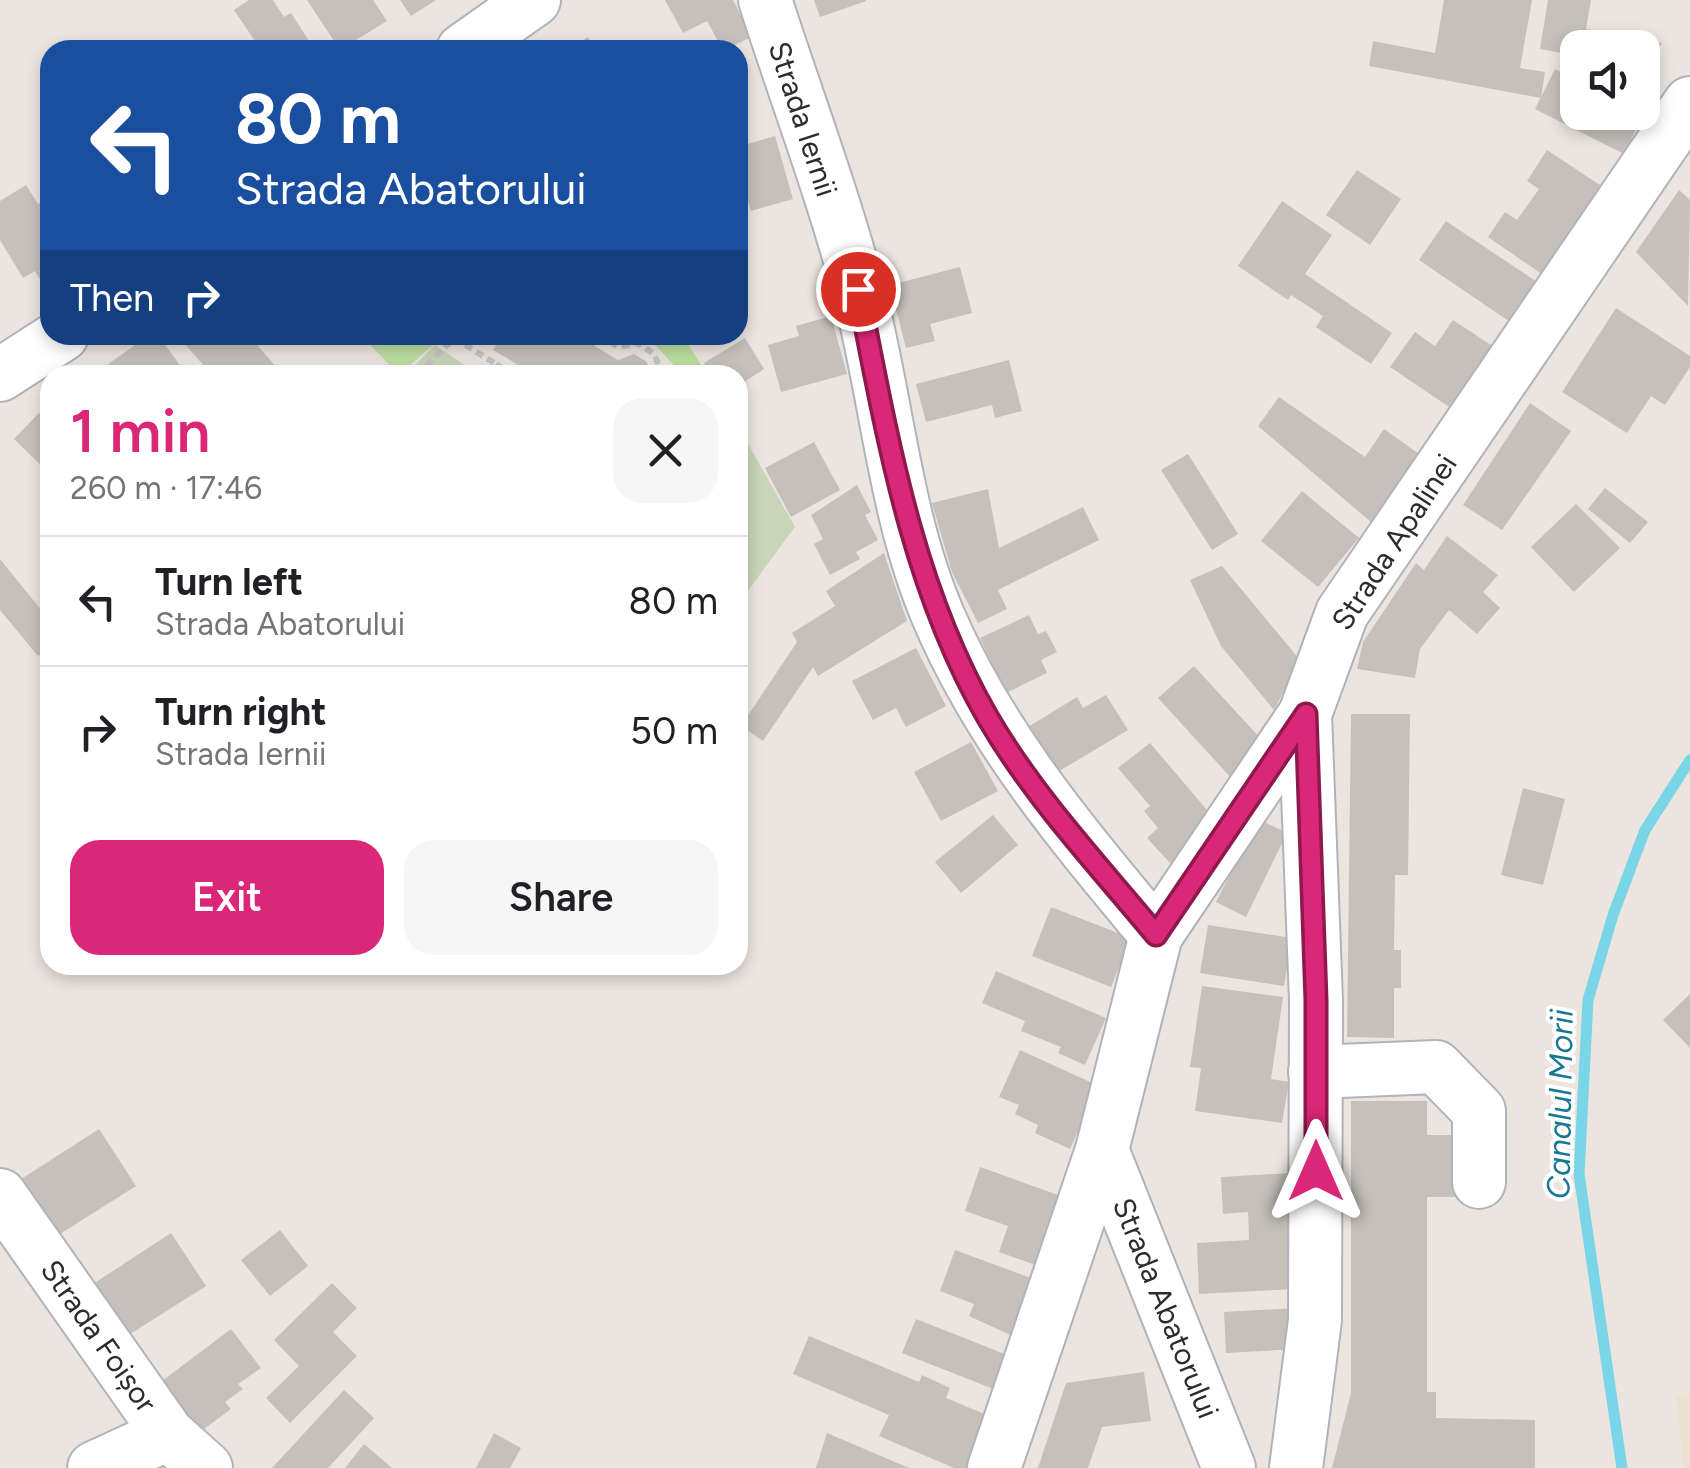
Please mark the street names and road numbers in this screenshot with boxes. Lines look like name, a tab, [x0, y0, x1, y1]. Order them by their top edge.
street label: Strada Iernii	[761, 37, 845, 201]
street label: Strada Apalinei	[1323, 447, 1465, 637]
street label: Strada Abatorului	[1105, 1192, 1227, 1424]
street label: Strada Foișor	[33, 1253, 165, 1419]

